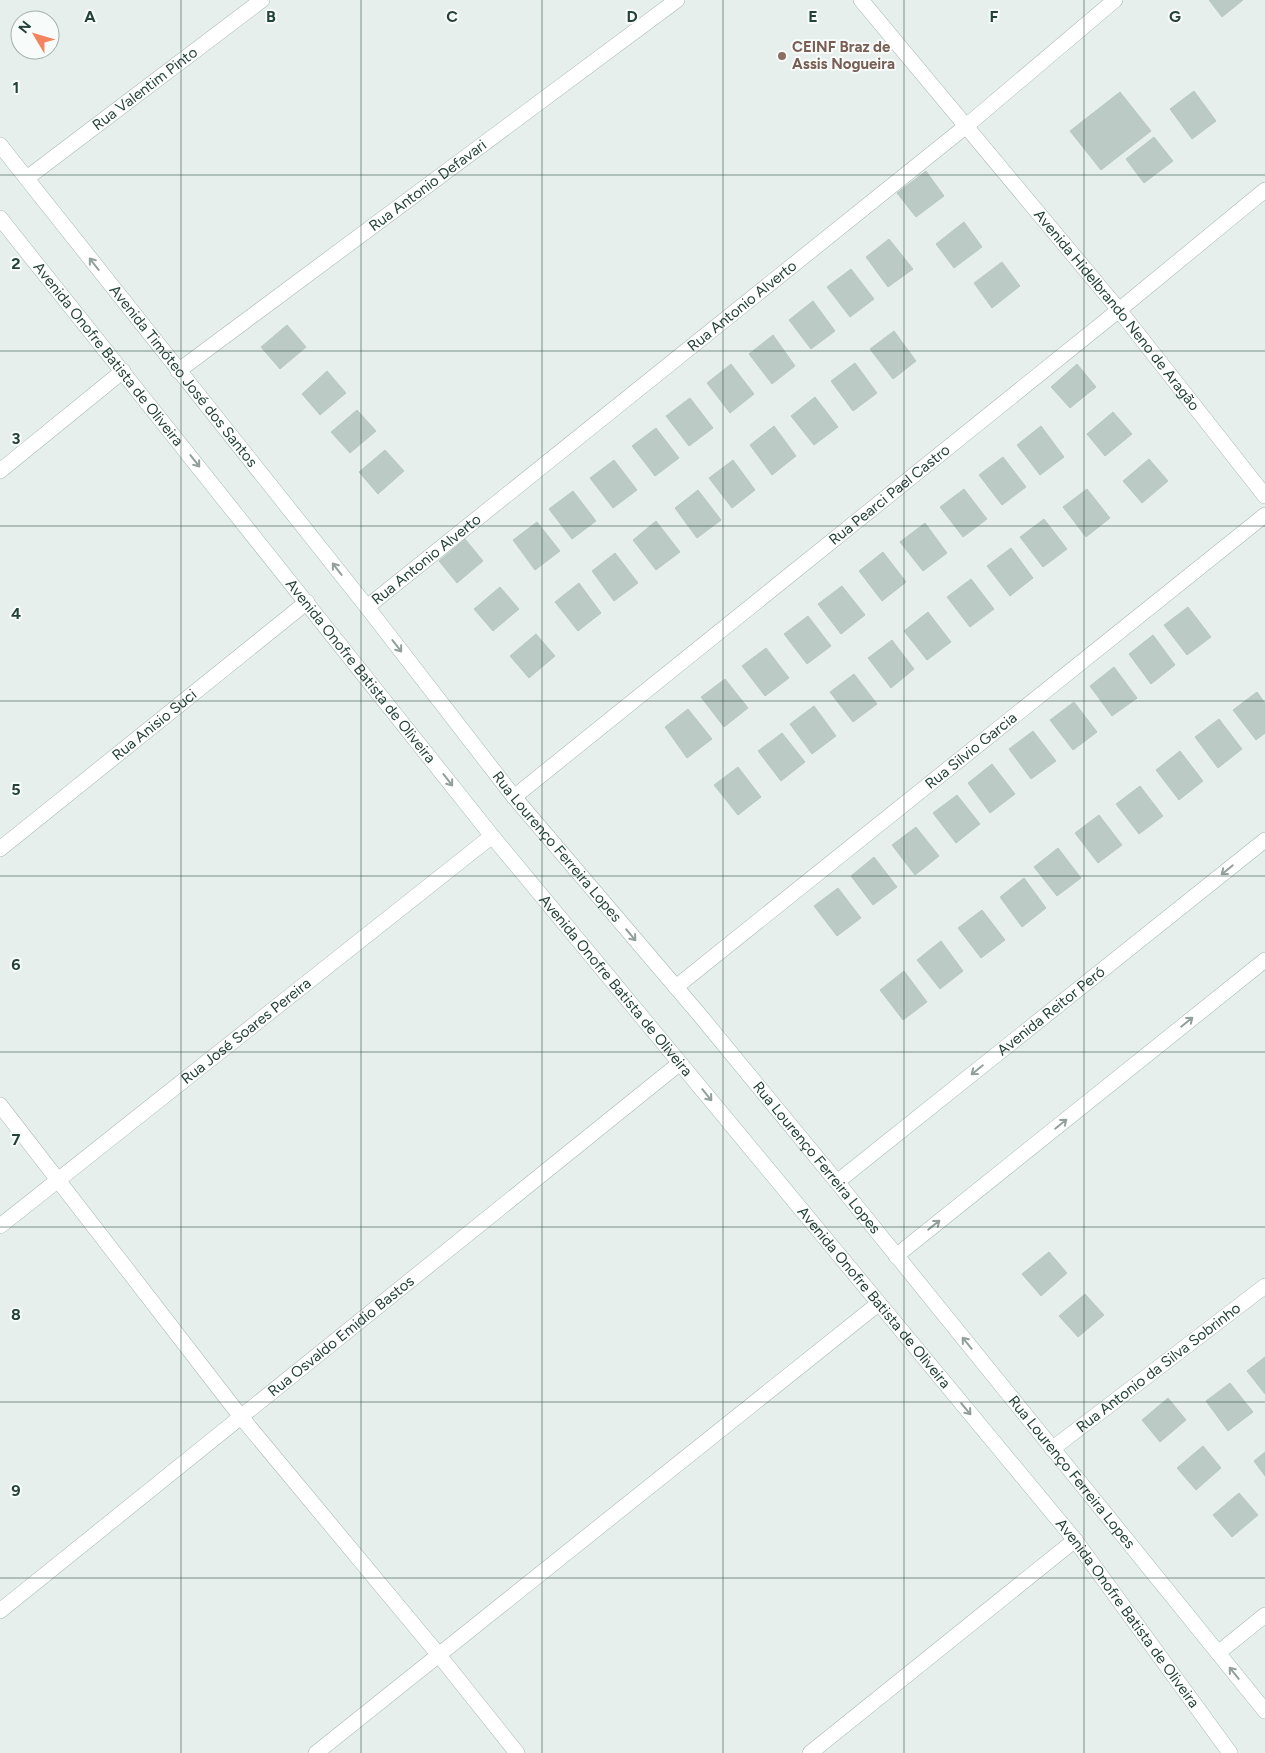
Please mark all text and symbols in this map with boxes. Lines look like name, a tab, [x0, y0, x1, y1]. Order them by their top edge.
text: A	[84, 7, 96, 26]
text: B	[266, 7, 276, 26]
text: C	[446, 7, 458, 26]
text: D	[626, 7, 638, 26]
text: E	[808, 7, 818, 26]
text: F	[990, 7, 999, 26]
text: G	[1169, 7, 1181, 26]
north arrow	[10, 10, 60, 60]
text: N	[15, 18, 35, 37]
place label: CEINF Braz de Assis Nogueira	[792, 38, 895, 73]
street label: Rua Valentim Pinto	[89, 43, 201, 134]
marker: CEINF Braz de Assis Nogueira	[776, 50, 788, 62]
text: 1	[13, 78, 19, 97]
street label: Rua Antonio Defavari	[365, 136, 490, 235]
street label: Avenida Hidelbrando Neno de Aragão	[1030, 206, 1204, 414]
text: 2	[11, 254, 21, 273]
street label: Rua Antonio Alverto	[684, 256, 801, 355]
street label: Avenida Onofre Batista de Oliveira	[30, 258, 187, 450]
one-way arrow	[88, 258, 99, 271]
street label: Avenida Timóteo José dos Santos	[106, 281, 261, 471]
text: 3	[12, 429, 21, 448]
street label: Rua Pearci Pael Castro	[825, 440, 954, 549]
one-way arrow	[189, 454, 200, 467]
street label: Rua Antonio Alverto	[368, 510, 485, 609]
one-way arrow	[331, 563, 342, 576]
street label: Avenida Onofre Batista de Oliveira	[282, 575, 439, 767]
text: 4	[11, 604, 21, 623]
one-way arrow	[391, 639, 402, 652]
street label: Rua Anisio Suci	[108, 686, 200, 764]
street label: Rua Silvio Garcia	[922, 708, 1020, 793]
street label: Rua Lourenço Ferreira Lopes	[489, 768, 626, 926]
one-way arrow	[442, 773, 453, 786]
text: 5	[11, 780, 21, 799]
one-way arrow	[1221, 865, 1234, 876]
street label: Avenida Onofre Batista de Oliveira	[535, 891, 696, 1080]
one-way arrow	[625, 928, 636, 941]
text: 6	[11, 955, 21, 974]
street label: Avenida Reitor Peró	[994, 962, 1109, 1059]
street label: Rua José Soares Pereira	[178, 974, 314, 1088]
one-way arrow	[1181, 1017, 1194, 1028]
one-way arrow	[971, 1065, 984, 1076]
street label: Rua Lourenço Ferreira Lopes	[749, 1078, 884, 1237]
one-way arrow	[701, 1088, 712, 1101]
one-way arrow	[1054, 1118, 1067, 1129]
text: 7	[12, 1130, 21, 1149]
street label: Avenida Onofre Batista de Oliveira	[794, 1203, 954, 1392]
one-way arrow	[927, 1220, 940, 1231]
street label: Rua Osvaldo Emidio Bastos	[264, 1272, 418, 1400]
street label: Rua Antonio da Silva Sobrinho	[1073, 1299, 1244, 1436]
text: 8	[11, 1305, 21, 1324]
one-way arrow	[961, 1337, 972, 1350]
street label: Rua Lourenço Ferreira Lopes	[1005, 1392, 1139, 1552]
one-way arrow	[960, 1403, 972, 1416]
text: 9	[11, 1481, 21, 1500]
street label: Avenida Onofre Batista de Oliveira	[1052, 1515, 1203, 1711]
one-way arrow	[1229, 1667, 1240, 1680]

